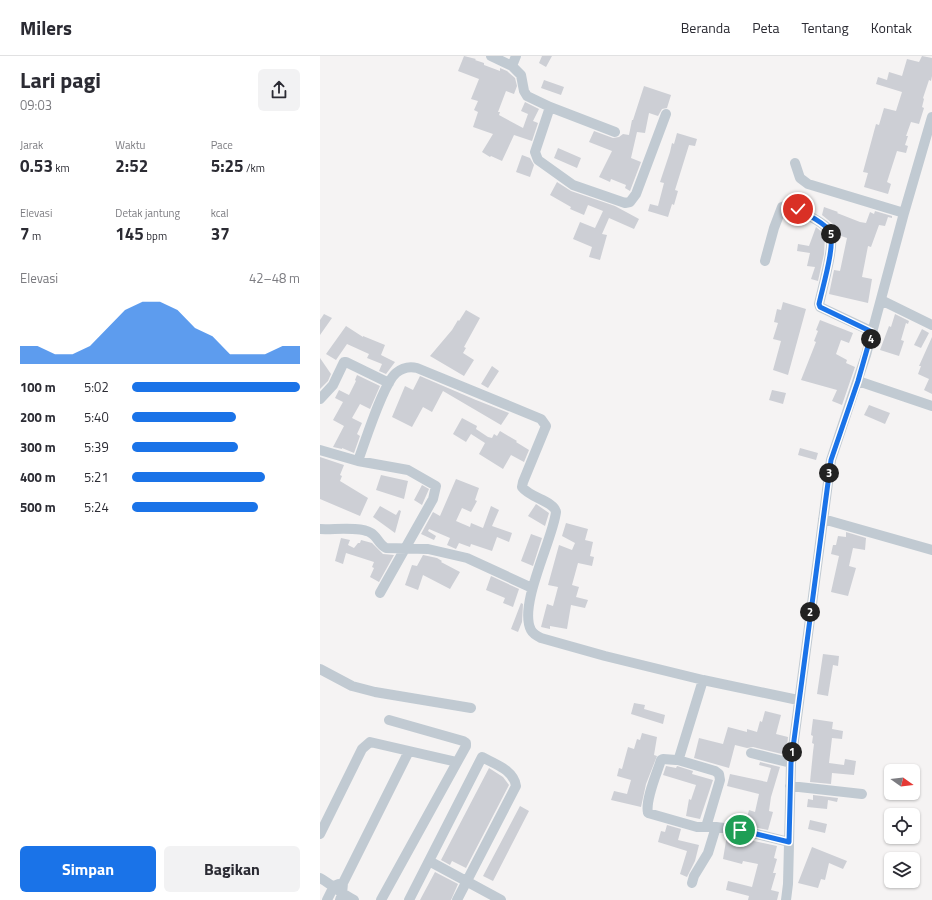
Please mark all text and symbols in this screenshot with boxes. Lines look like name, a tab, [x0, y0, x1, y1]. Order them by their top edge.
text: Milers	[20, 13, 72, 42]
text: Beranda	[681, 17, 730, 38]
text: Peta	[752, 17, 779, 38]
text: Tentang	[801, 17, 849, 38]
text: Kontak	[871, 17, 912, 38]
text: Lari pagi	[20, 63, 101, 97]
button: share	[258, 69, 300, 111]
text: 09:03	[20, 95, 52, 115]
text: Jarak	[20, 137, 43, 153]
text: Waktu	[115, 137, 145, 153]
text: Pace	[211, 137, 233, 153]
text: 0.53	[20, 153, 53, 179]
text: 2:52	[115, 153, 148, 179]
text: 5:25	[211, 153, 244, 179]
text: km	[53, 160, 70, 176]
text: /km	[244, 160, 265, 176]
pin	[781, 192, 815, 226]
icon: check	[787, 198, 809, 220]
text: Elevasi	[20, 205, 52, 221]
text: Detak jantung	[115, 205, 180, 221]
text: kcal	[211, 205, 229, 221]
text: 7	[20, 221, 30, 247]
text: 145	[115, 221, 144, 247]
text: 37	[211, 221, 230, 247]
pin: 5	[821, 224, 841, 244]
text: 5	[828, 226, 834, 242]
text: m	[30, 228, 41, 244]
text: bpm	[144, 228, 167, 244]
text: Elevasi	[20, 268, 58, 288]
text: 42–48 m	[249, 268, 300, 288]
pin: 4	[861, 329, 881, 349]
text: 4	[868, 331, 874, 347]
text: 100 m	[20, 377, 56, 397]
text: 5:02	[84, 377, 109, 397]
text: 200 m	[20, 407, 56, 427]
text: 5:40	[84, 407, 109, 427]
text: 300 m	[20, 437, 56, 457]
text: 5:39	[84, 437, 109, 457]
pin: 3	[819, 463, 839, 483]
text: 3	[826, 465, 832, 481]
text: 400 m	[20, 467, 56, 487]
text: 5:21	[84, 467, 109, 487]
text: 500 m	[20, 497, 56, 517]
text: 5:24	[84, 497, 109, 517]
pin: 2	[800, 602, 820, 622]
text: 2	[807, 604, 813, 620]
pin: 1	[782, 742, 802, 762]
text: 1	[789, 744, 795, 760]
north arrow	[884, 764, 920, 800]
map controls	[884, 764, 920, 888]
button: locate	[884, 808, 920, 844]
pin	[723, 813, 757, 847]
icon: arrive	[729, 819, 751, 841]
button: Simpan	[20, 846, 156, 892]
button: Bagikan	[164, 846, 300, 892]
button: layers	[884, 852, 920, 888]

